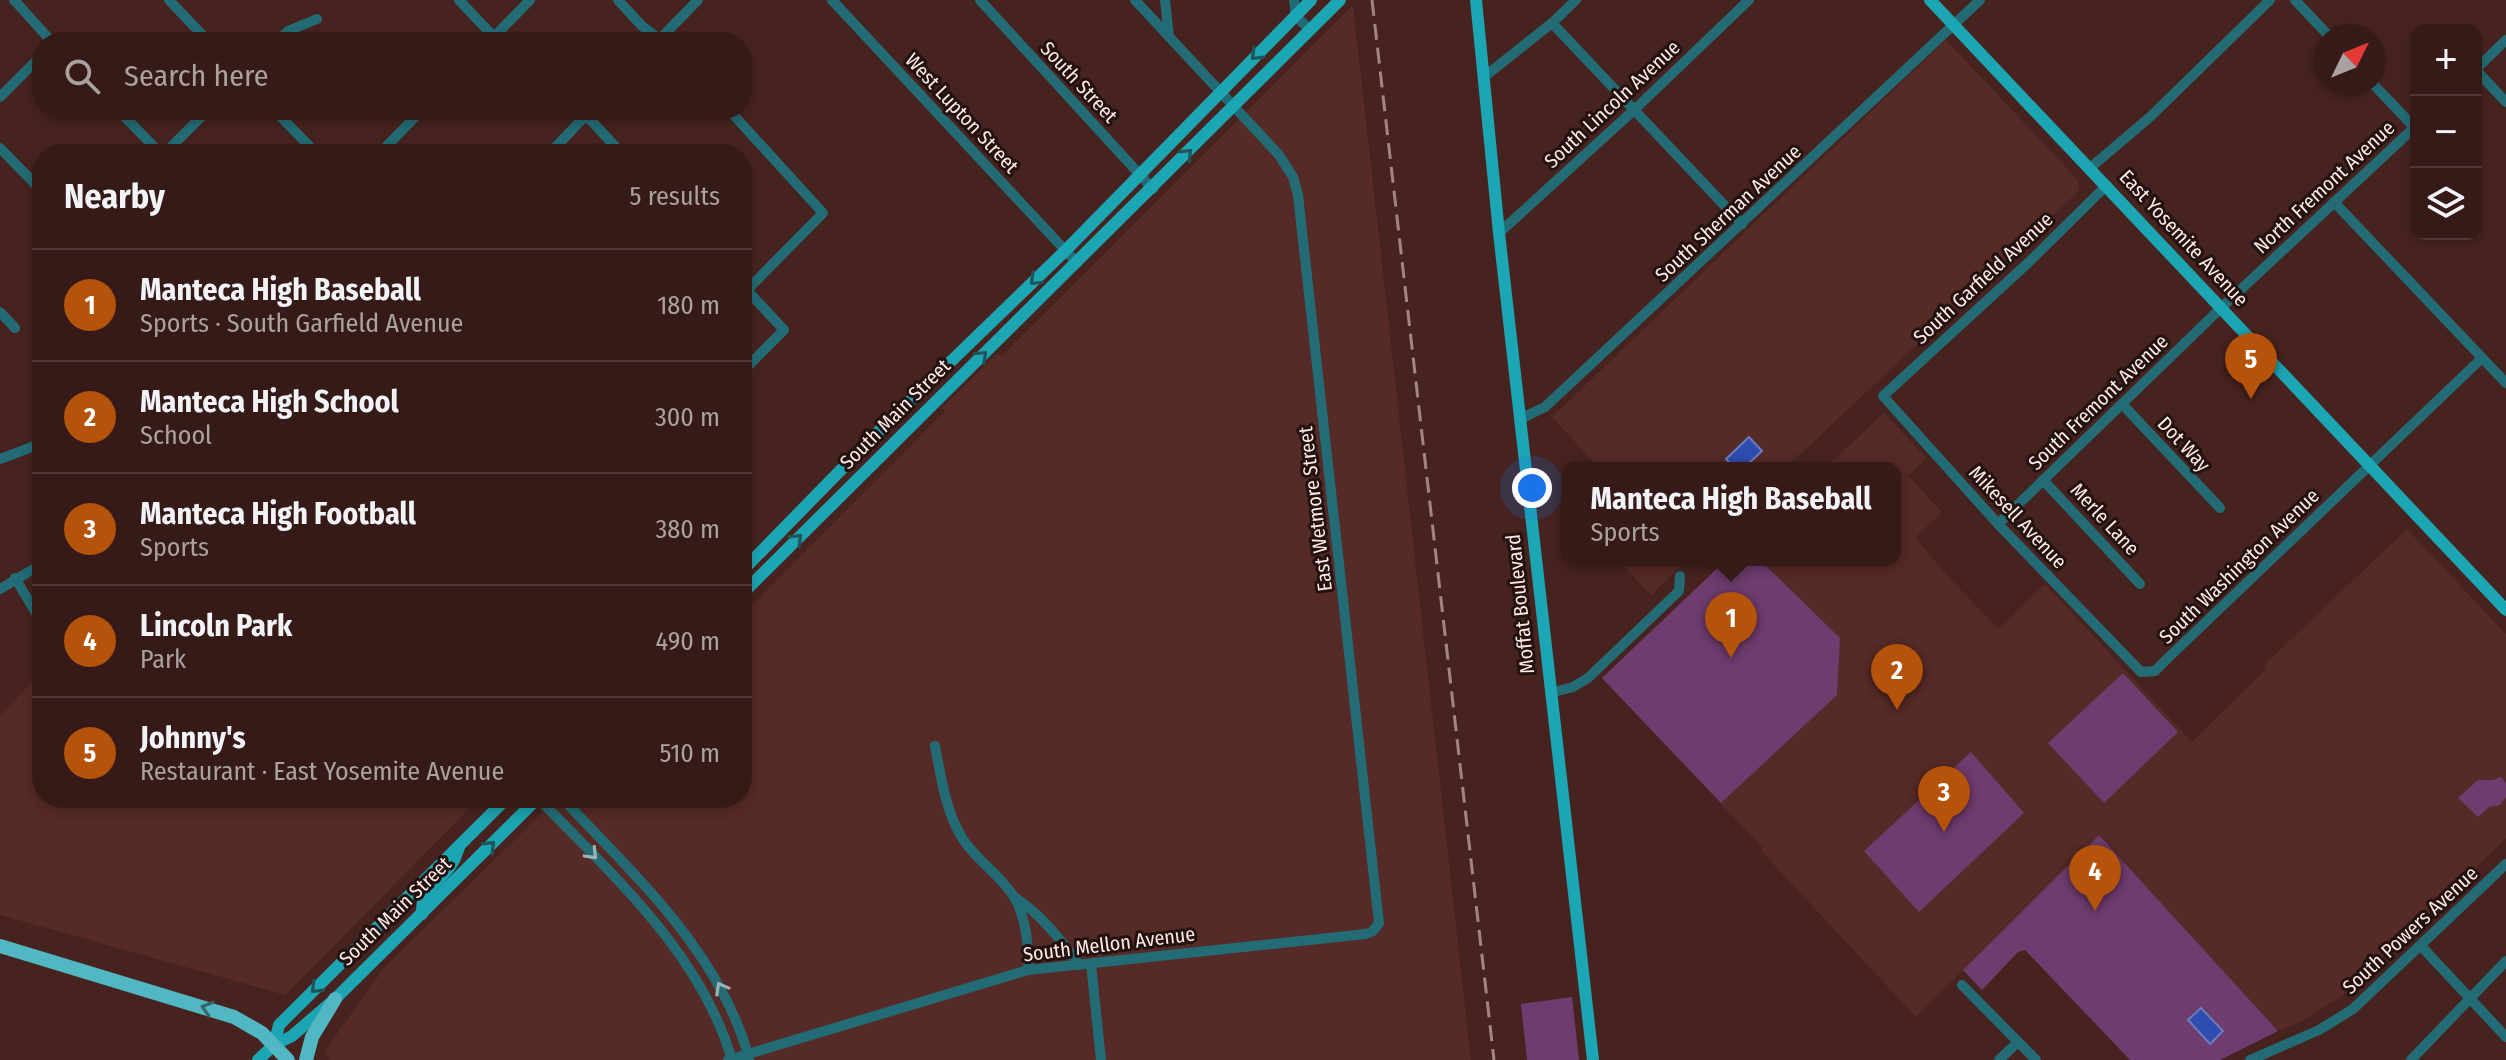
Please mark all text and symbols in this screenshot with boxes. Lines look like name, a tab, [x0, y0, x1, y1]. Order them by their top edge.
north arrow	[2314, 24, 2386, 96]
map controls	[2410, 24, 2482, 240]
button: +	[2410, 24, 2482, 96]
search box	[32, 32, 752, 120]
street label: South Lincoln Avenue	[1539, 35, 1685, 173]
street label: South Street	[1035, 37, 1123, 128]
one-way arrow	[1251, 46, 1265, 60]
street label: West Lupton Street	[900, 48, 1024, 178]
icon: search	[60, 54, 104, 98]
text: Search here	[124, 58, 269, 94]
button: −	[2410, 96, 2482, 168]
street label: North Fremont Avenue	[2249, 116, 2399, 258]
street label: South Sherman Avenue	[1650, 139, 1806, 287]
one-way arrow	[1178, 149, 1192, 163]
street label: East Yosemite Avenue	[2115, 165, 2253, 311]
button: layers	[2410, 168, 2482, 240]
text: Nearby	[64, 176, 165, 217]
text: 5 results	[630, 181, 720, 212]
street label: South Garfield Avenue	[1908, 207, 2058, 349]
one-way arrow	[1030, 271, 1044, 286]
text: Manteca High Baseball	[140, 272, 421, 308]
text: 1	[85, 290, 96, 321]
text: 180 m	[657, 290, 720, 321]
text: Sports · South Garfield Avenue	[140, 308, 463, 339]
street label: South Fremont Avenue	[2023, 329, 2173, 475]
pin: 5	[2225, 333, 2277, 399]
one-way arrow	[973, 351, 987, 365]
street label: South Main Street	[835, 354, 955, 474]
text: Manteca High School	[140, 384, 399, 420]
text: 2	[84, 402, 96, 433]
text: 300 m	[655, 402, 720, 433]
street label: Dot Way	[2153, 412, 2215, 476]
text: School	[140, 420, 212, 451]
street label: East Wetmore Street	[1293, 425, 1337, 593]
street label: Mikesell Avenue	[1964, 461, 2072, 573]
popup	[1561, 462, 1901, 566]
your location	[1512, 468, 1552, 508]
street label: Merle Lane	[2066, 478, 2144, 560]
text: Manteca High Baseball	[1590, 481, 1872, 517]
street label: South Washington Avenue	[2154, 483, 2324, 649]
text: Manteca High Football	[140, 496, 416, 532]
text: 3	[84, 514, 96, 545]
text: 380 m	[656, 514, 720, 545]
text: Sports	[1590, 517, 1660, 548]
text: Sports	[140, 532, 209, 563]
street label: Moffat Boulevard	[1501, 533, 1539, 675]
one-way arrow	[788, 534, 802, 548]
pin: 1	[1705, 592, 1757, 658]
text: Lincoln Park	[140, 608, 292, 644]
text: 4	[83, 626, 97, 657]
text: 490 m	[656, 626, 720, 657]
text: Park	[140, 644, 186, 675]
pin: 2	[1871, 644, 1923, 710]
text: Johnny's	[140, 720, 246, 756]
text: 5	[84, 738, 96, 769]
text: 510 m	[660, 738, 720, 769]
text: Restaurant · East Yosemite Avenue	[140, 756, 504, 787]
pin: 3	[1918, 766, 1970, 832]
one-way arrow	[481, 841, 495, 855]
one-way arrow	[583, 845, 598, 859]
pin: 4	[2069, 845, 2121, 911]
street label: South Main Street	[334, 851, 456, 970]
street label: South Powers Avenue	[2337, 861, 2483, 999]
street label: South Mellon Avenue	[1022, 922, 1196, 966]
one-way arrow	[310, 979, 325, 994]
one-way arrow	[715, 982, 730, 996]
one-way arrow	[200, 1002, 214, 1018]

